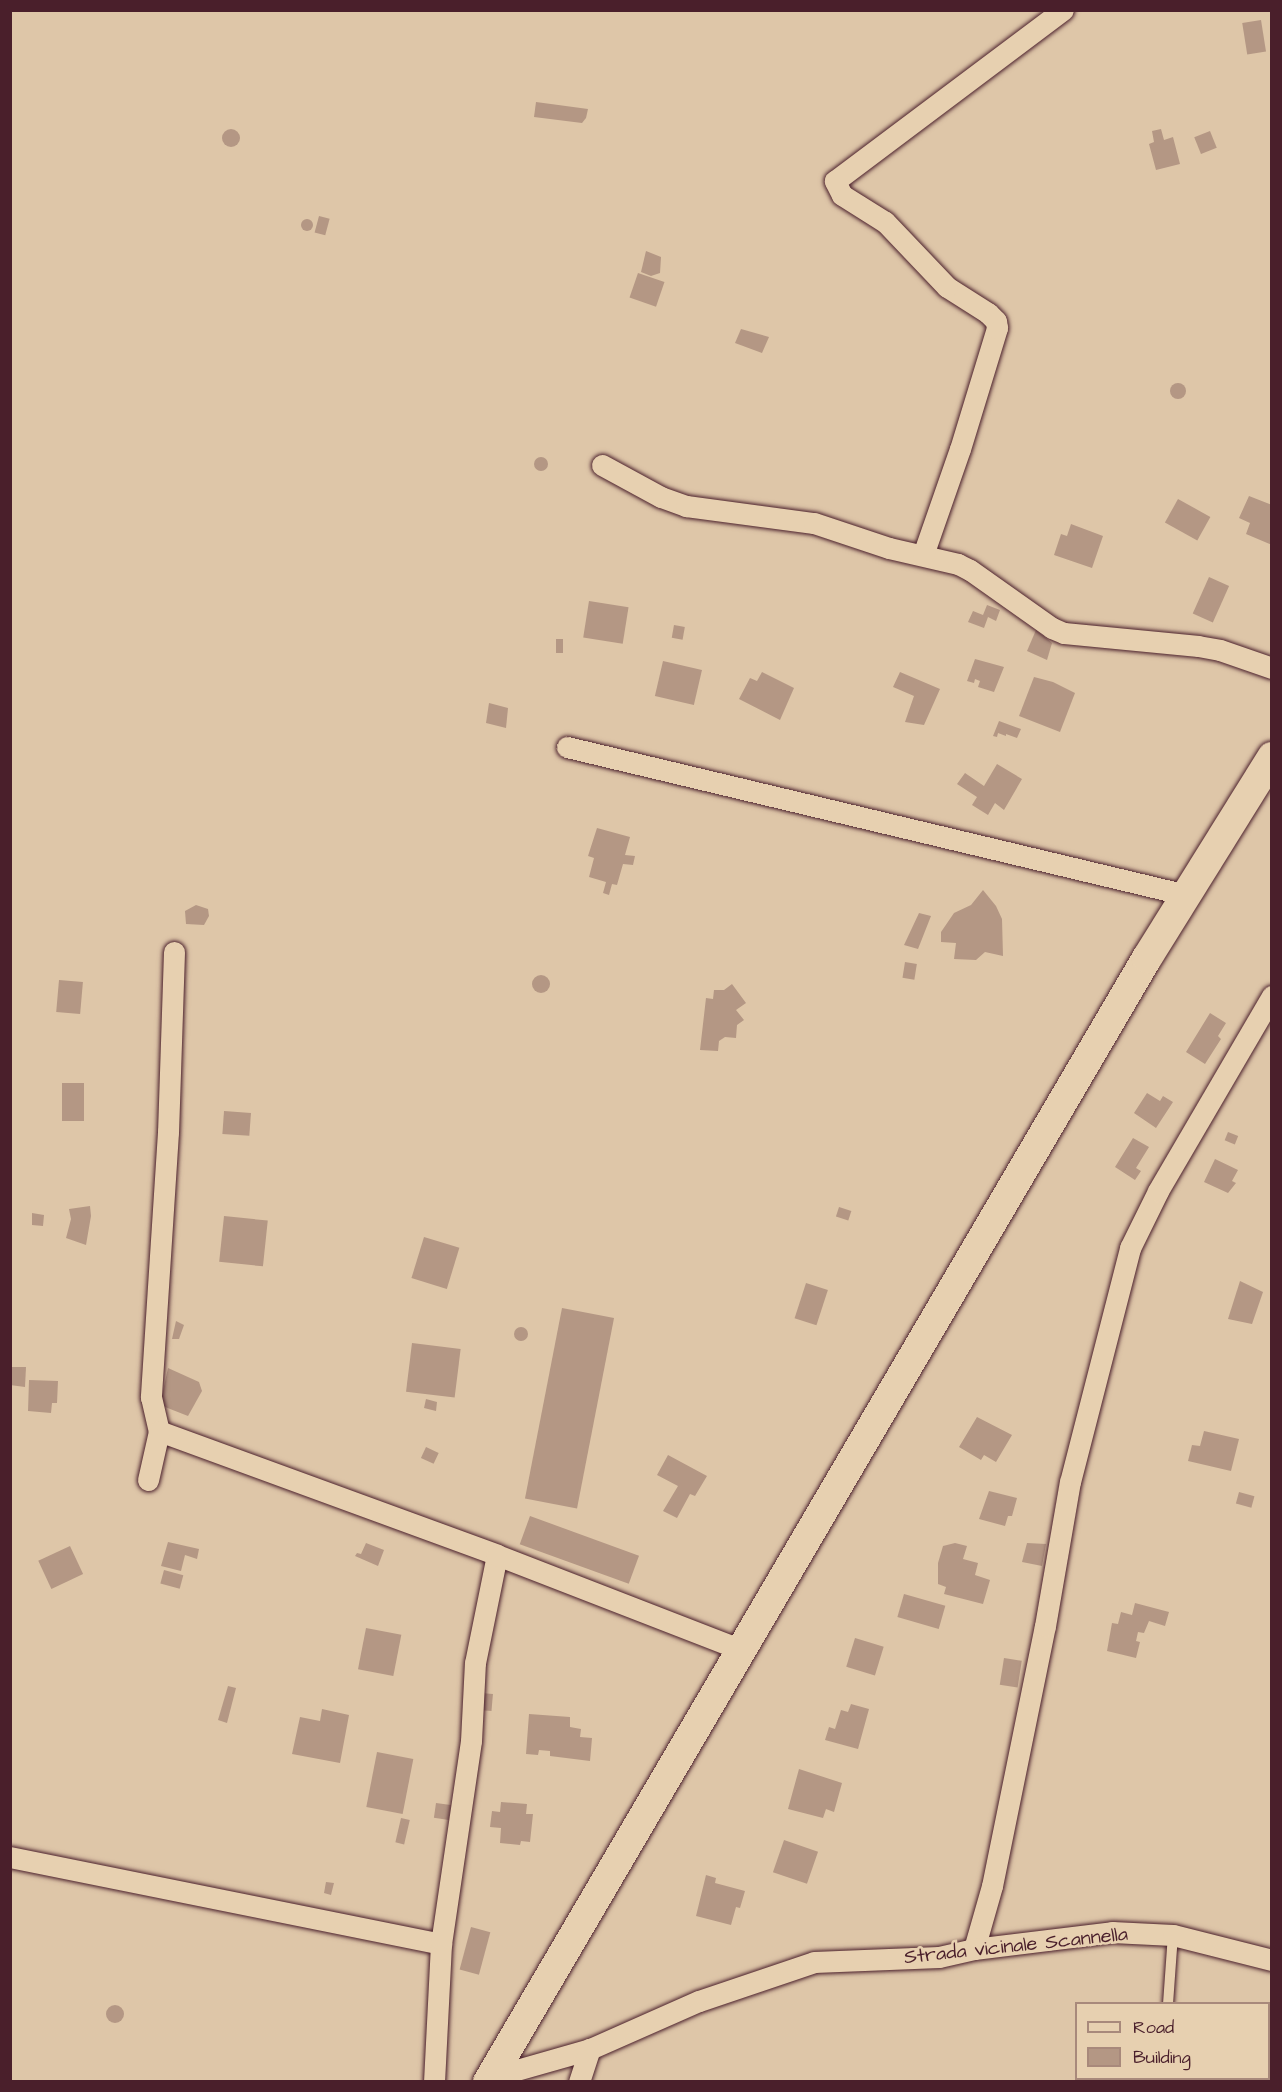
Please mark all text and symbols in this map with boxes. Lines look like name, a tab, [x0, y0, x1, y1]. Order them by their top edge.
street label: Strada vicinale Scannella	[903, 1922, 1129, 1970]
legend	[1075, 2002, 1270, 2080]
text: Road	[1133, 2015, 1174, 2040]
text: Building	[1133, 2045, 1191, 2070]

